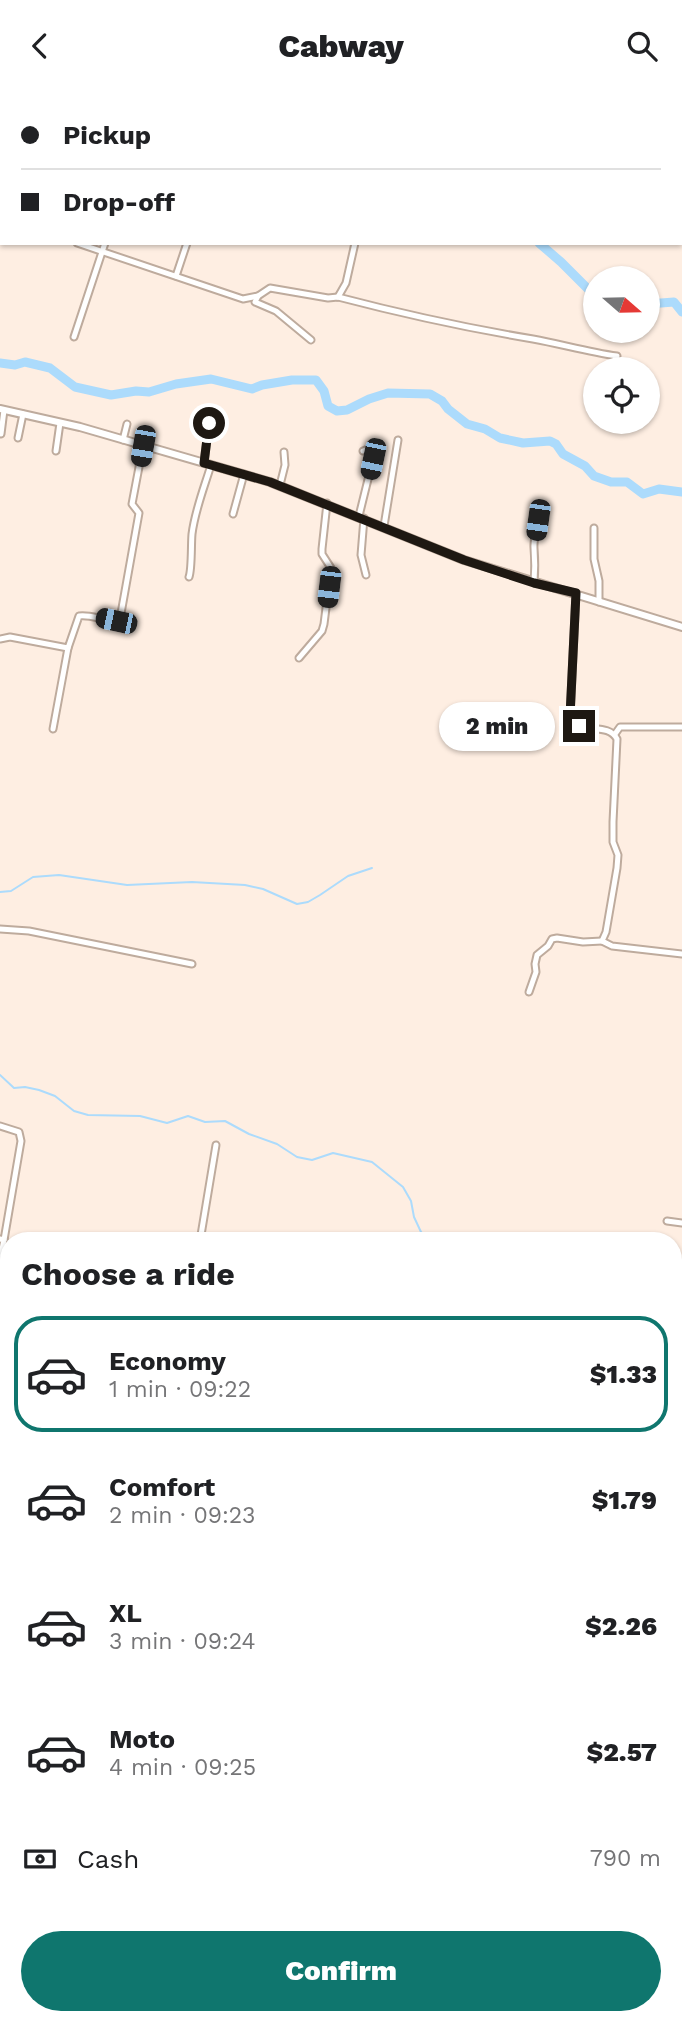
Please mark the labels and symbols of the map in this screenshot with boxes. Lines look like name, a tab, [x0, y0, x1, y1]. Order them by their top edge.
north arrow	[583, 266, 660, 343]
route start	[193, 407, 225, 439]
car	[130, 423, 157, 469]
car	[359, 436, 388, 482]
car	[525, 498, 552, 542]
car	[317, 565, 342, 609]
car	[94, 606, 139, 636]
callout: 2 min	[439, 701, 554, 751]
route end	[563, 710, 595, 742]

